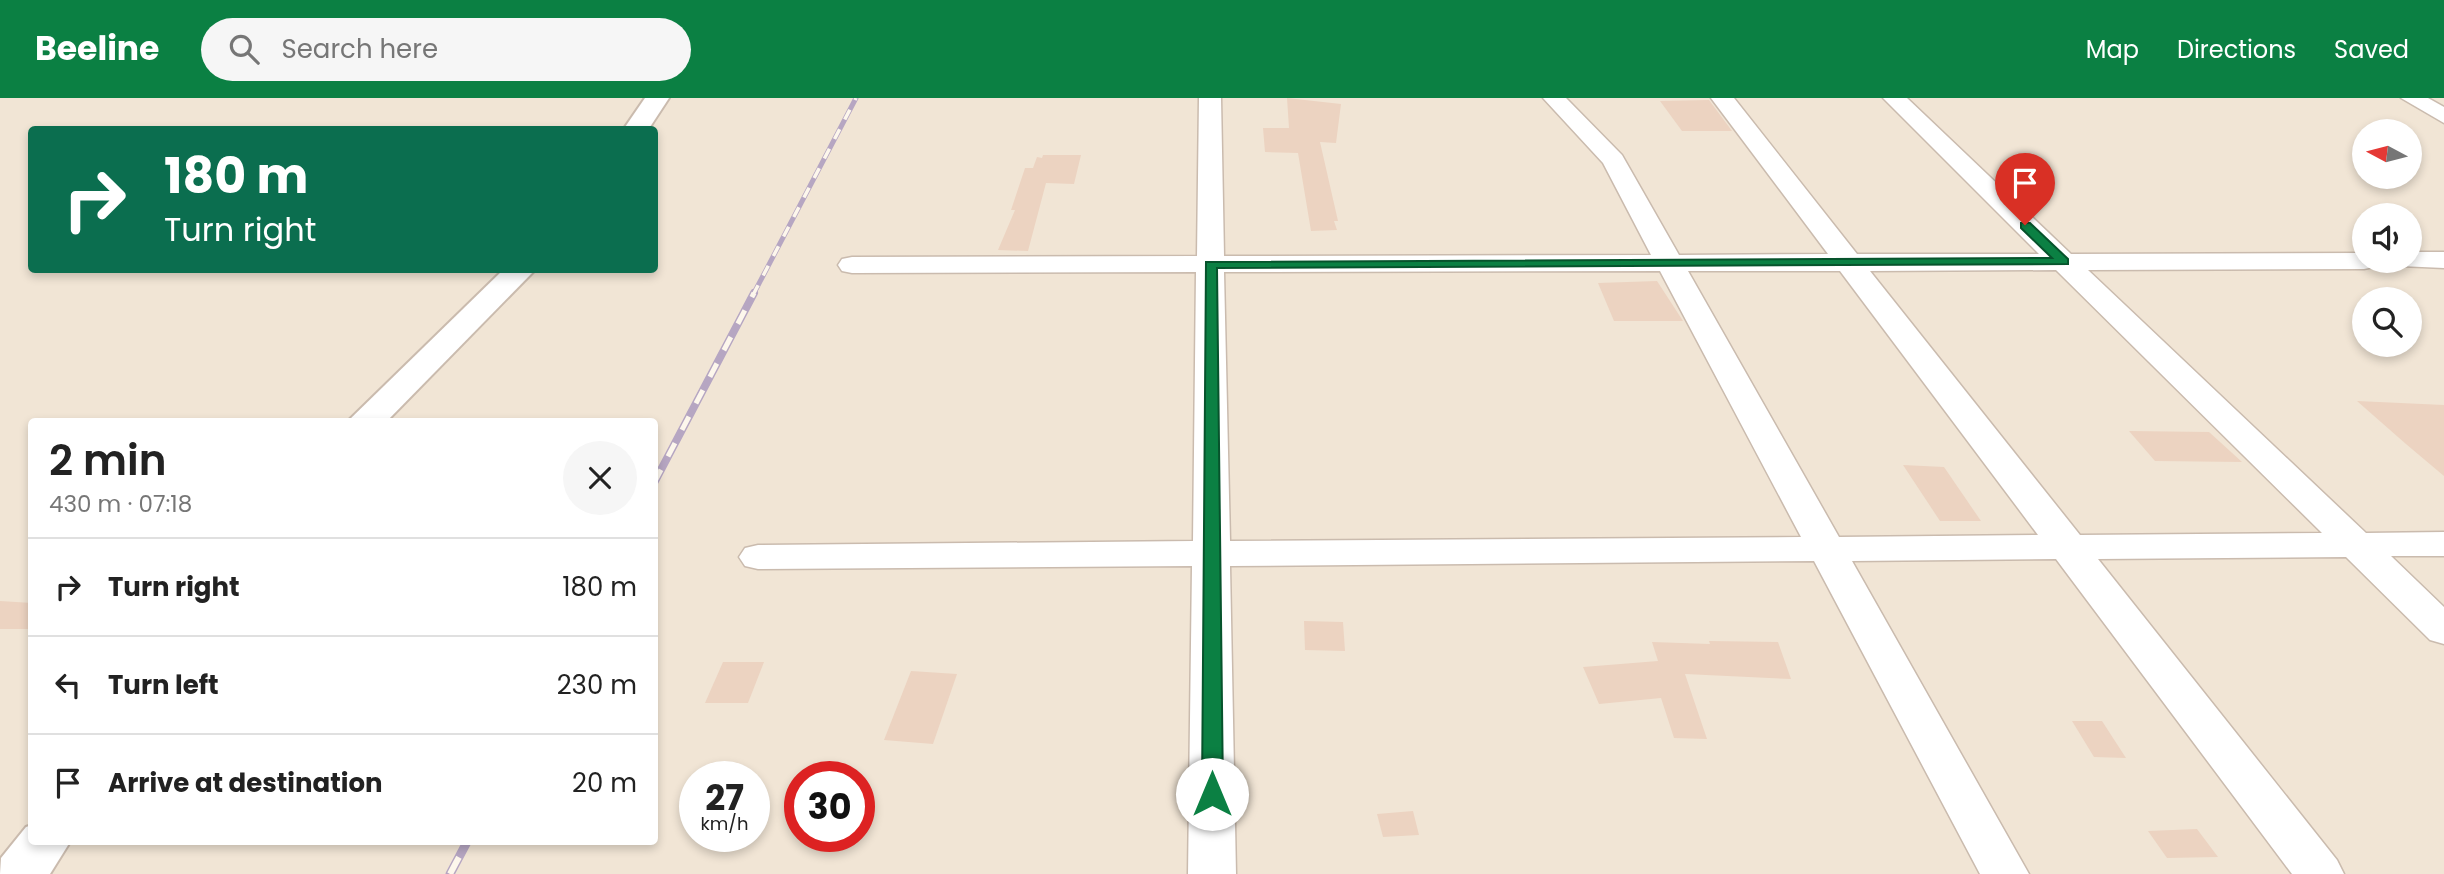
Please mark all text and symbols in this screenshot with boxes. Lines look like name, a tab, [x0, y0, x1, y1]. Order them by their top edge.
search box	[201, 18, 691, 81]
text: Beeline	[35, 25, 159, 72]
icon: search	[225, 30, 263, 68]
text: Search here	[281, 31, 438, 67]
text: Map	[2086, 33, 2139, 66]
text: Directions	[2177, 33, 2296, 66]
text: Saved	[2334, 33, 2409, 66]
north arrow	[2352, 119, 2422, 189]
map controls	[2352, 119, 2422, 357]
text: 180 m	[164, 142, 308, 210]
pin	[1995, 153, 2055, 225]
icon: right	[49, 154, 140, 245]
icon: arrive	[2006, 164, 2044, 202]
button: sound	[2352, 203, 2422, 273]
text: Turn right	[164, 207, 316, 252]
button: search	[2352, 287, 2422, 357]
text: 2 min	[49, 431, 167, 490]
button: close	[563, 441, 637, 515]
text: 430 m · 07:18	[49, 488, 192, 520]
icon: right	[49, 568, 87, 606]
text: Turn right	[108, 569, 240, 605]
text: 180 m	[562, 569, 637, 605]
icon: left	[49, 666, 87, 704]
text: Turn left	[108, 667, 219, 703]
text: 230 m	[557, 667, 637, 703]
position arrow	[1175, 757, 1249, 831]
speed limit sign: 30	[784, 761, 875, 852]
icon: arrive	[49, 764, 87, 802]
text: Arrive at destination	[108, 765, 383, 801]
text: 20 m	[572, 765, 637, 801]
text: 27	[705, 773, 744, 822]
text: km/h	[701, 811, 748, 836]

